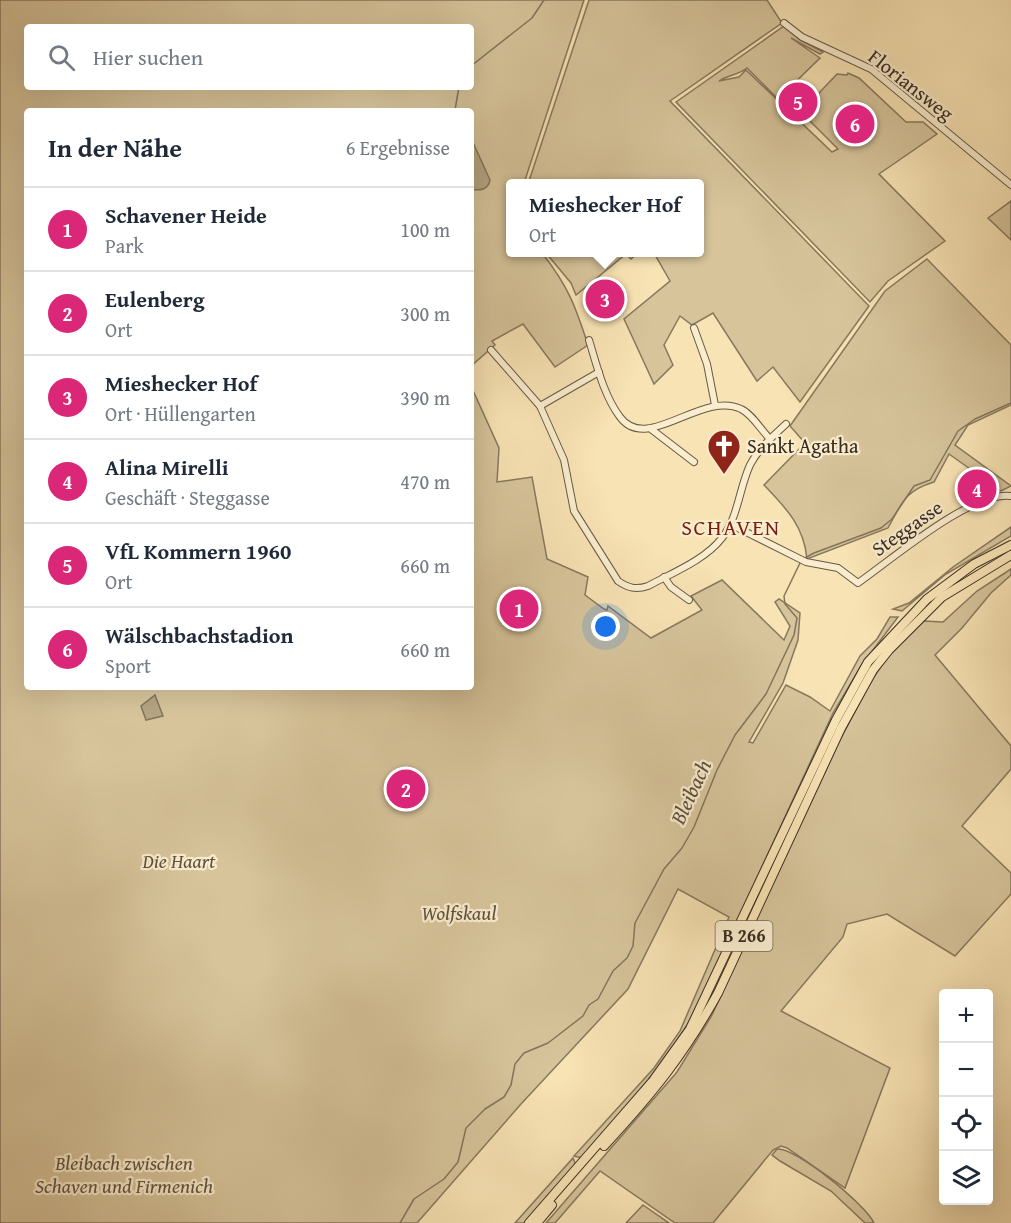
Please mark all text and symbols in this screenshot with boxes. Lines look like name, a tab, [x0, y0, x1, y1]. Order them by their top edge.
search box	[24, 24, 474, 90]
icon: search	[45, 41, 78, 74]
text: Hier suchen	[93, 41, 203, 73]
street label: Floriansweg	[863, 42, 960, 127]
pin: 5	[778, 80, 818, 124]
pin: 6	[836, 102, 874, 146]
text: In der Nähe	[48, 128, 182, 167]
text: 6 Ergebnisse	[346, 133, 450, 162]
popup	[506, 179, 704, 257]
text: Mieshecker Hof	[529, 188, 681, 220]
text: Schavener Heide	[105, 199, 267, 231]
text: 1	[62, 215, 73, 244]
text: 100 m	[400, 215, 450, 244]
text: Ort	[529, 220, 556, 249]
text: Park	[105, 231, 144, 260]
pin: 3	[586, 276, 624, 322]
text: Eulenberg	[105, 283, 205, 315]
text: 2	[62, 299, 73, 328]
text: 300 m	[400, 299, 450, 328]
text: Ort	[105, 315, 132, 344]
text: Mieshecker Hof	[105, 367, 257, 399]
text: 3	[62, 383, 73, 412]
text: 390 m	[400, 383, 450, 412]
text: Ort · Hüllengarten	[105, 399, 256, 428]
church icon: Sankt Agatha	[706, 428, 742, 475]
place label: Sankt Agatha	[747, 431, 859, 460]
text: Alina Mirelli	[105, 451, 229, 483]
pin: 4	[958, 466, 996, 512]
text: 4	[62, 467, 73, 496]
text: 470 m	[400, 467, 450, 496]
text: Geschäft · Steggasse	[105, 483, 270, 512]
street label: Steggasse	[865, 493, 948, 563]
district label: SCHAVEN	[681, 511, 781, 543]
text: VfL Kommern 1960	[105, 535, 291, 567]
text: 5	[62, 551, 73, 580]
text: 660 m	[400, 551, 450, 580]
text: Ort	[105, 567, 132, 596]
pin: 1	[500, 586, 538, 632]
your location	[591, 612, 620, 641]
text: Wälschbachstadion	[105, 619, 293, 651]
text: 6	[62, 635, 73, 664]
text: 660 m	[400, 635, 450, 664]
text: Sport	[105, 651, 151, 680]
water label: Bleibach	[662, 754, 719, 830]
pin: 2	[386, 766, 426, 812]
park label: Die Haart	[142, 846, 216, 875]
park label: Wolfskaul	[422, 898, 497, 927]
road number: B 266	[716, 921, 772, 951]
map controls	[939, 989, 993, 1205]
button: +	[939, 989, 993, 1043]
button: −	[939, 1043, 993, 1097]
button: locate	[939, 1097, 993, 1151]
park label: Bleibach zwischen Schaven und Firmenich	[35, 1148, 213, 1200]
button: layers	[939, 1151, 993, 1205]

